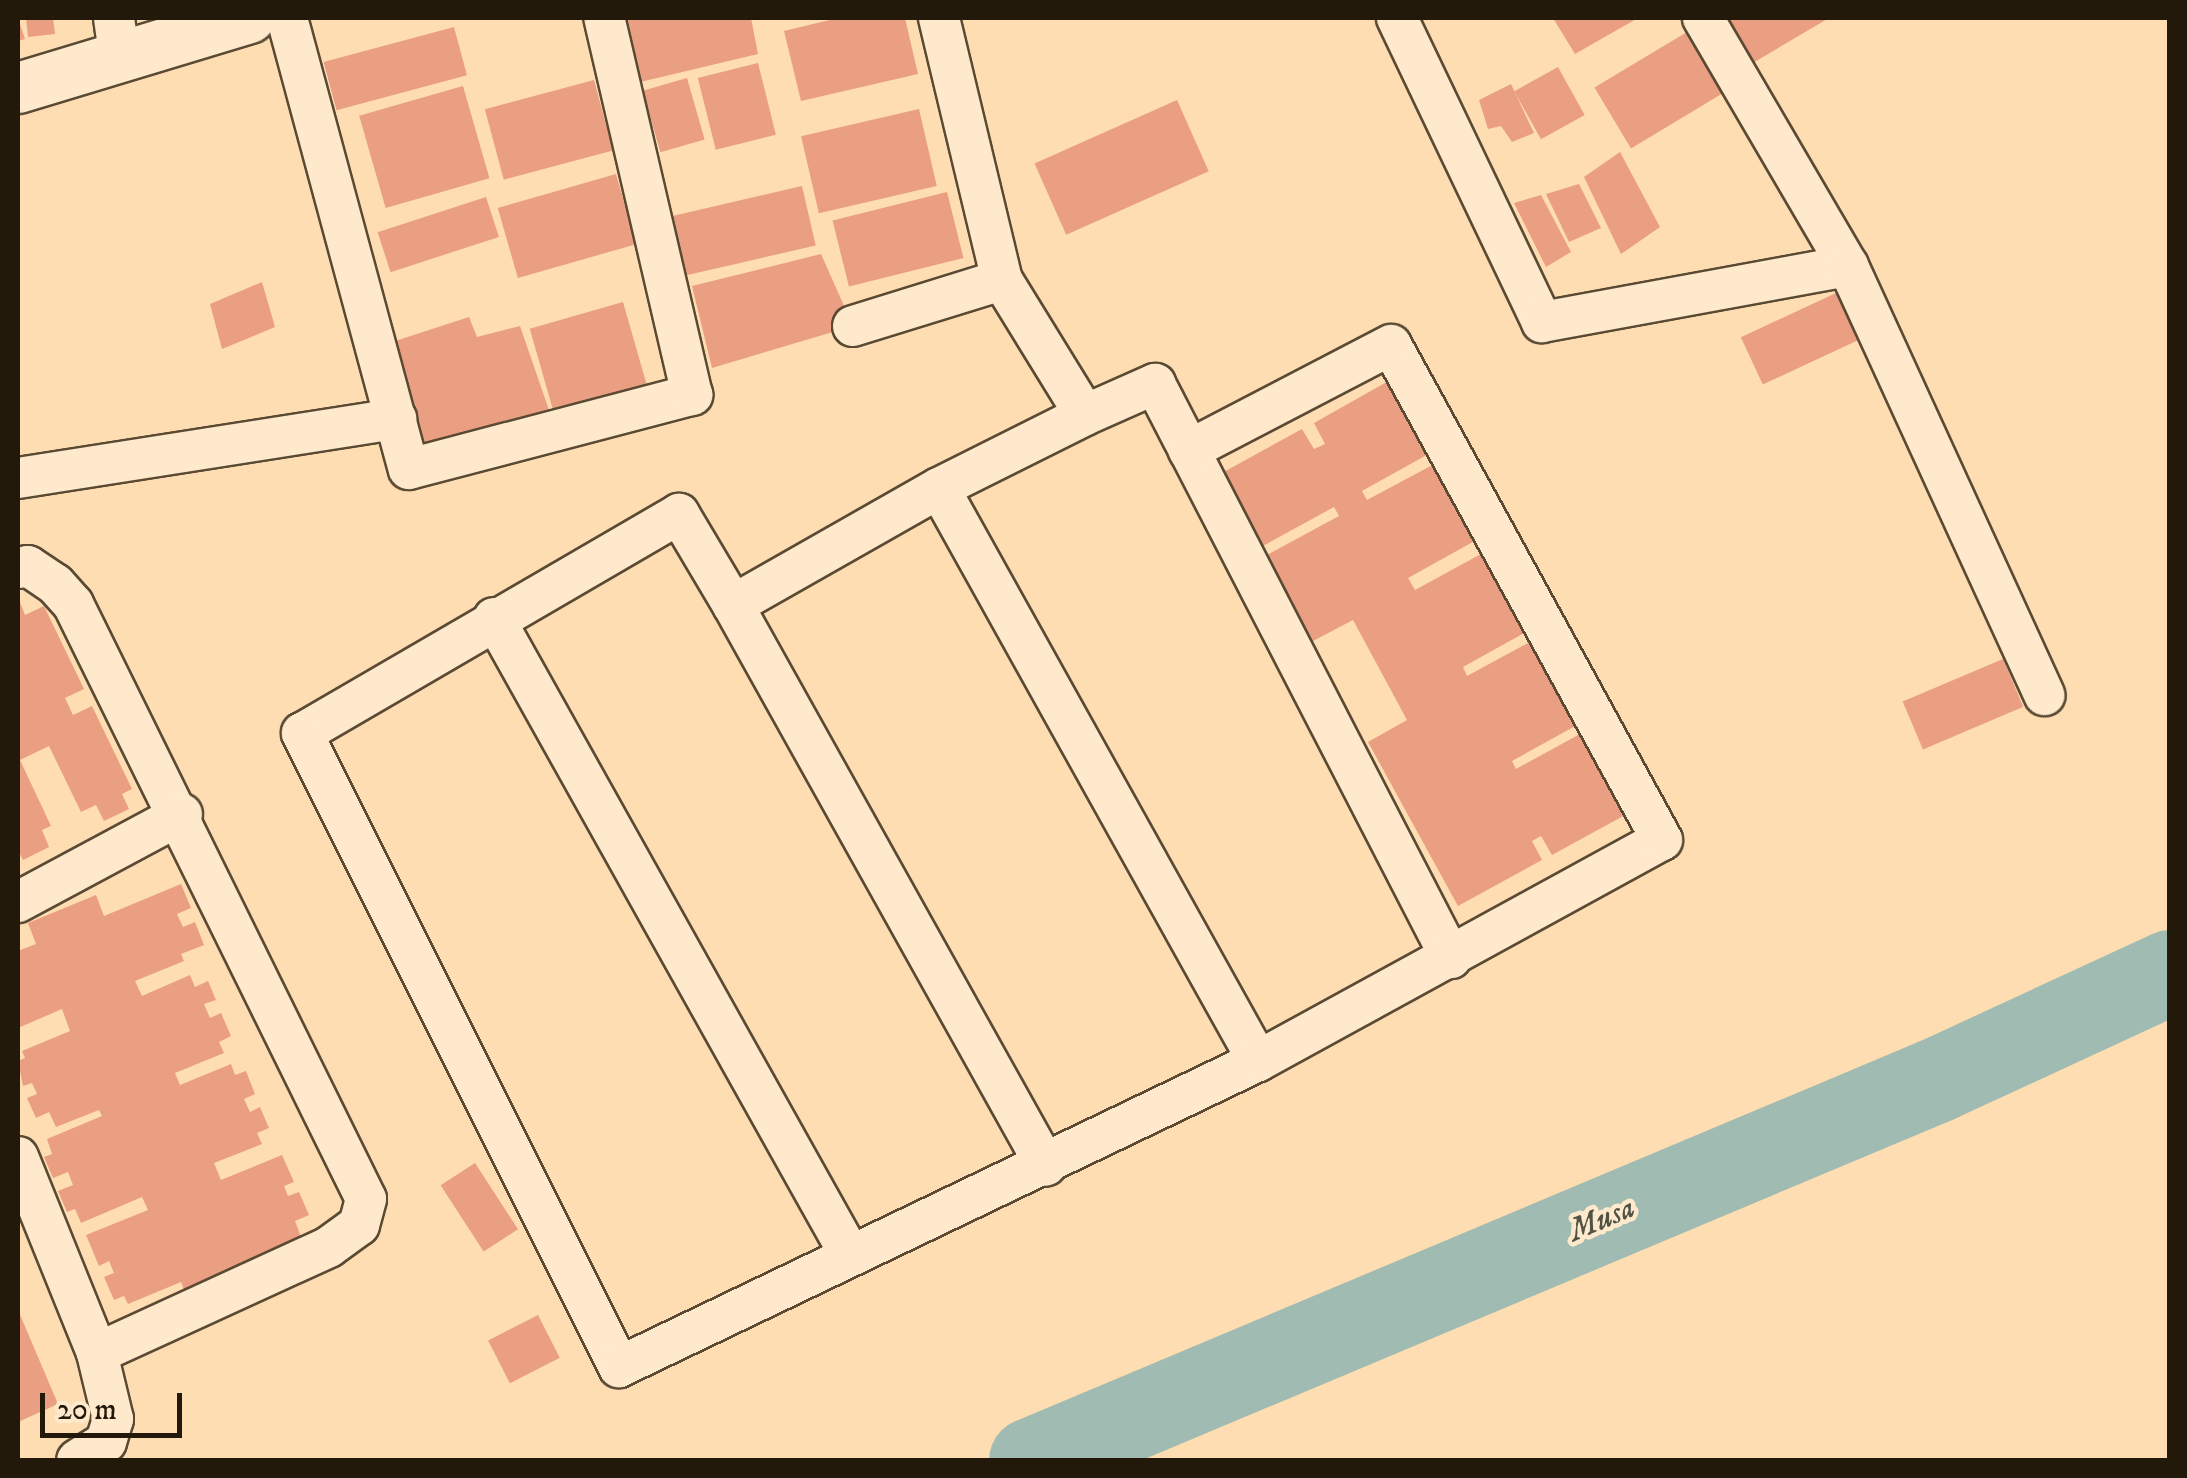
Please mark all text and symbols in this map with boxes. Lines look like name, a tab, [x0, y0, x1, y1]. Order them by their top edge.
water label: Musa	[1563, 1189, 1641, 1251]
scale bar	[45, 1373, 188, 1435]
text: 20 m	[57, 1392, 117, 1429]

